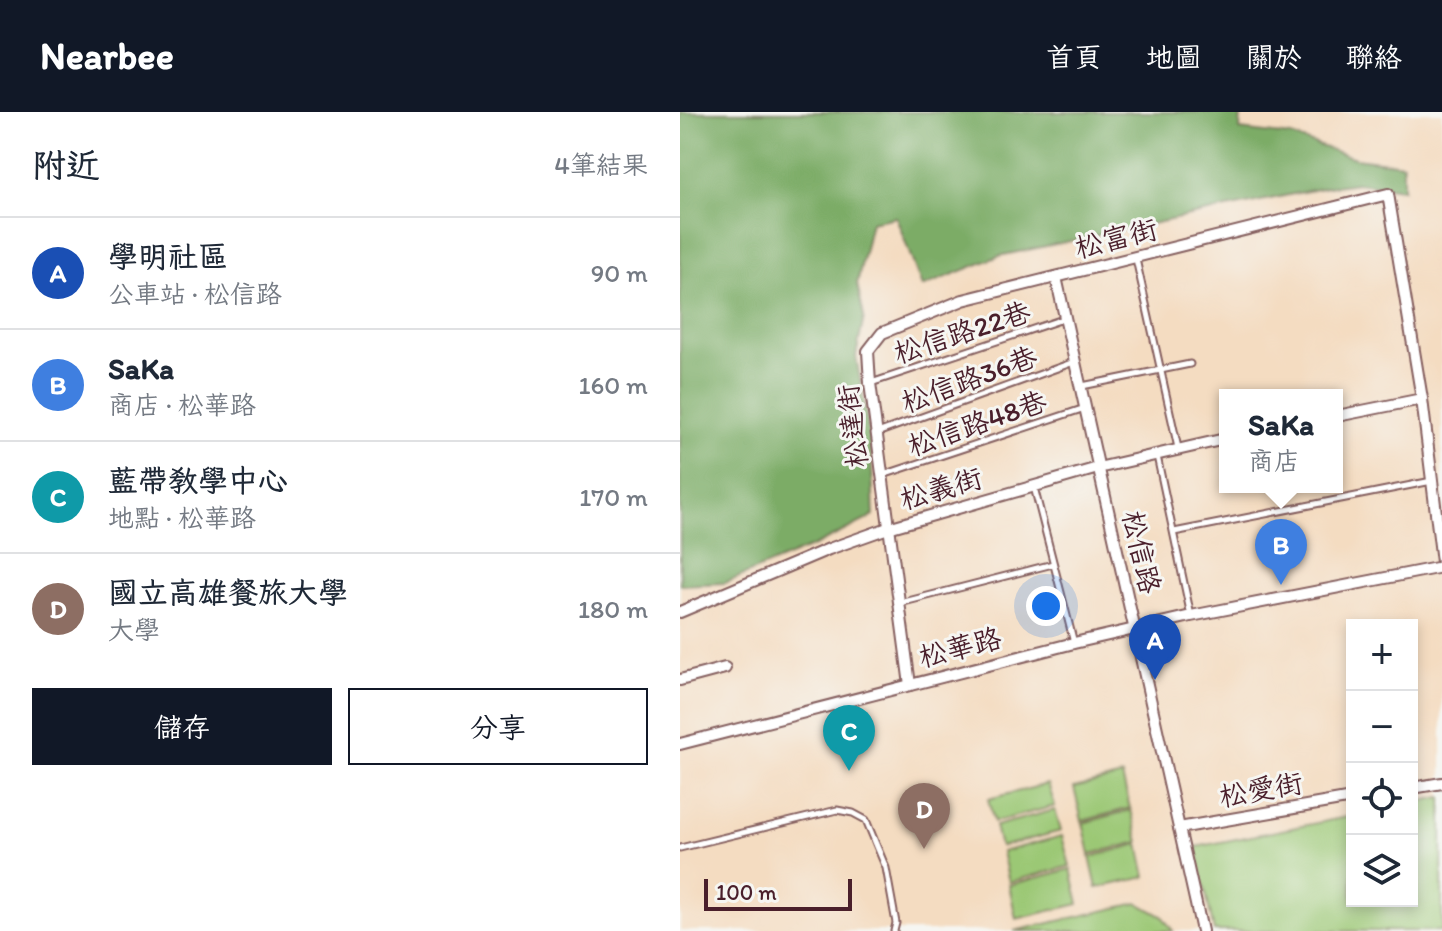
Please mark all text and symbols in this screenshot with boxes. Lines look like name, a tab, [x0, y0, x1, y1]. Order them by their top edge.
text: Nearbee	[40, 33, 174, 79]
text: 首頁	[1046, 40, 1102, 74]
text: 地圖	[1146, 40, 1202, 74]
text: 關於	[1246, 40, 1302, 74]
text: 聯絡	[1346, 40, 1402, 74]
text: 附近	[32, 145, 100, 186]
text: 4筆結果	[554, 149, 648, 181]
street label: 松富街	[1071, 211, 1161, 265]
text: 學明社區	[108, 238, 228, 275]
text: A	[50, 257, 66, 289]
text: 90 m	[591, 257, 648, 289]
text: 公車站 · 松信路	[108, 278, 282, 310]
street label: 松信路22巷	[889, 294, 1035, 370]
street label: 松信路36巷	[896, 338, 1043, 419]
text: SaKa	[108, 350, 174, 387]
text: B	[50, 369, 66, 401]
text: 160 m	[578, 369, 648, 401]
street label: 松達街	[830, 382, 874, 470]
street label: 松信路48巷	[903, 383, 1052, 463]
text: 商店 · 松華路	[108, 389, 256, 421]
popup	[1219, 389, 1343, 493]
text: SaKa	[1248, 406, 1314, 443]
text: 商店	[1248, 445, 1300, 477]
street label: 松義街	[896, 460, 986, 516]
text: 藍帶教學中心	[108, 462, 288, 499]
text: C	[50, 481, 66, 513]
text: 170 m	[579, 481, 648, 513]
text: 地點 · 松華路	[108, 502, 256, 534]
street label: 松信路	[1116, 507, 1168, 597]
pin: B	[1255, 519, 1307, 585]
text: 國立高雄餐旅大學	[108, 574, 348, 611]
your location	[1026, 586, 1066, 626]
text: D	[49, 593, 67, 625]
text: 180 m	[578, 593, 648, 625]
text: 大學	[108, 614, 160, 646]
pin: A	[1129, 614, 1181, 680]
map controls	[1346, 619, 1418, 907]
button: +	[1346, 619, 1418, 691]
street label: 松華路	[915, 620, 1005, 674]
button: 儲存	[32, 688, 332, 765]
button: 分享	[348, 688, 648, 765]
button: −	[1346, 691, 1418, 763]
pin: C	[823, 705, 875, 771]
button: locate	[1346, 763, 1418, 835]
street label: 松愛街	[1217, 765, 1305, 813]
pin: D	[898, 783, 950, 849]
button: layers	[1346, 835, 1418, 907]
scale bar	[704, 875, 852, 911]
text: 100 m	[716, 879, 777, 906]

